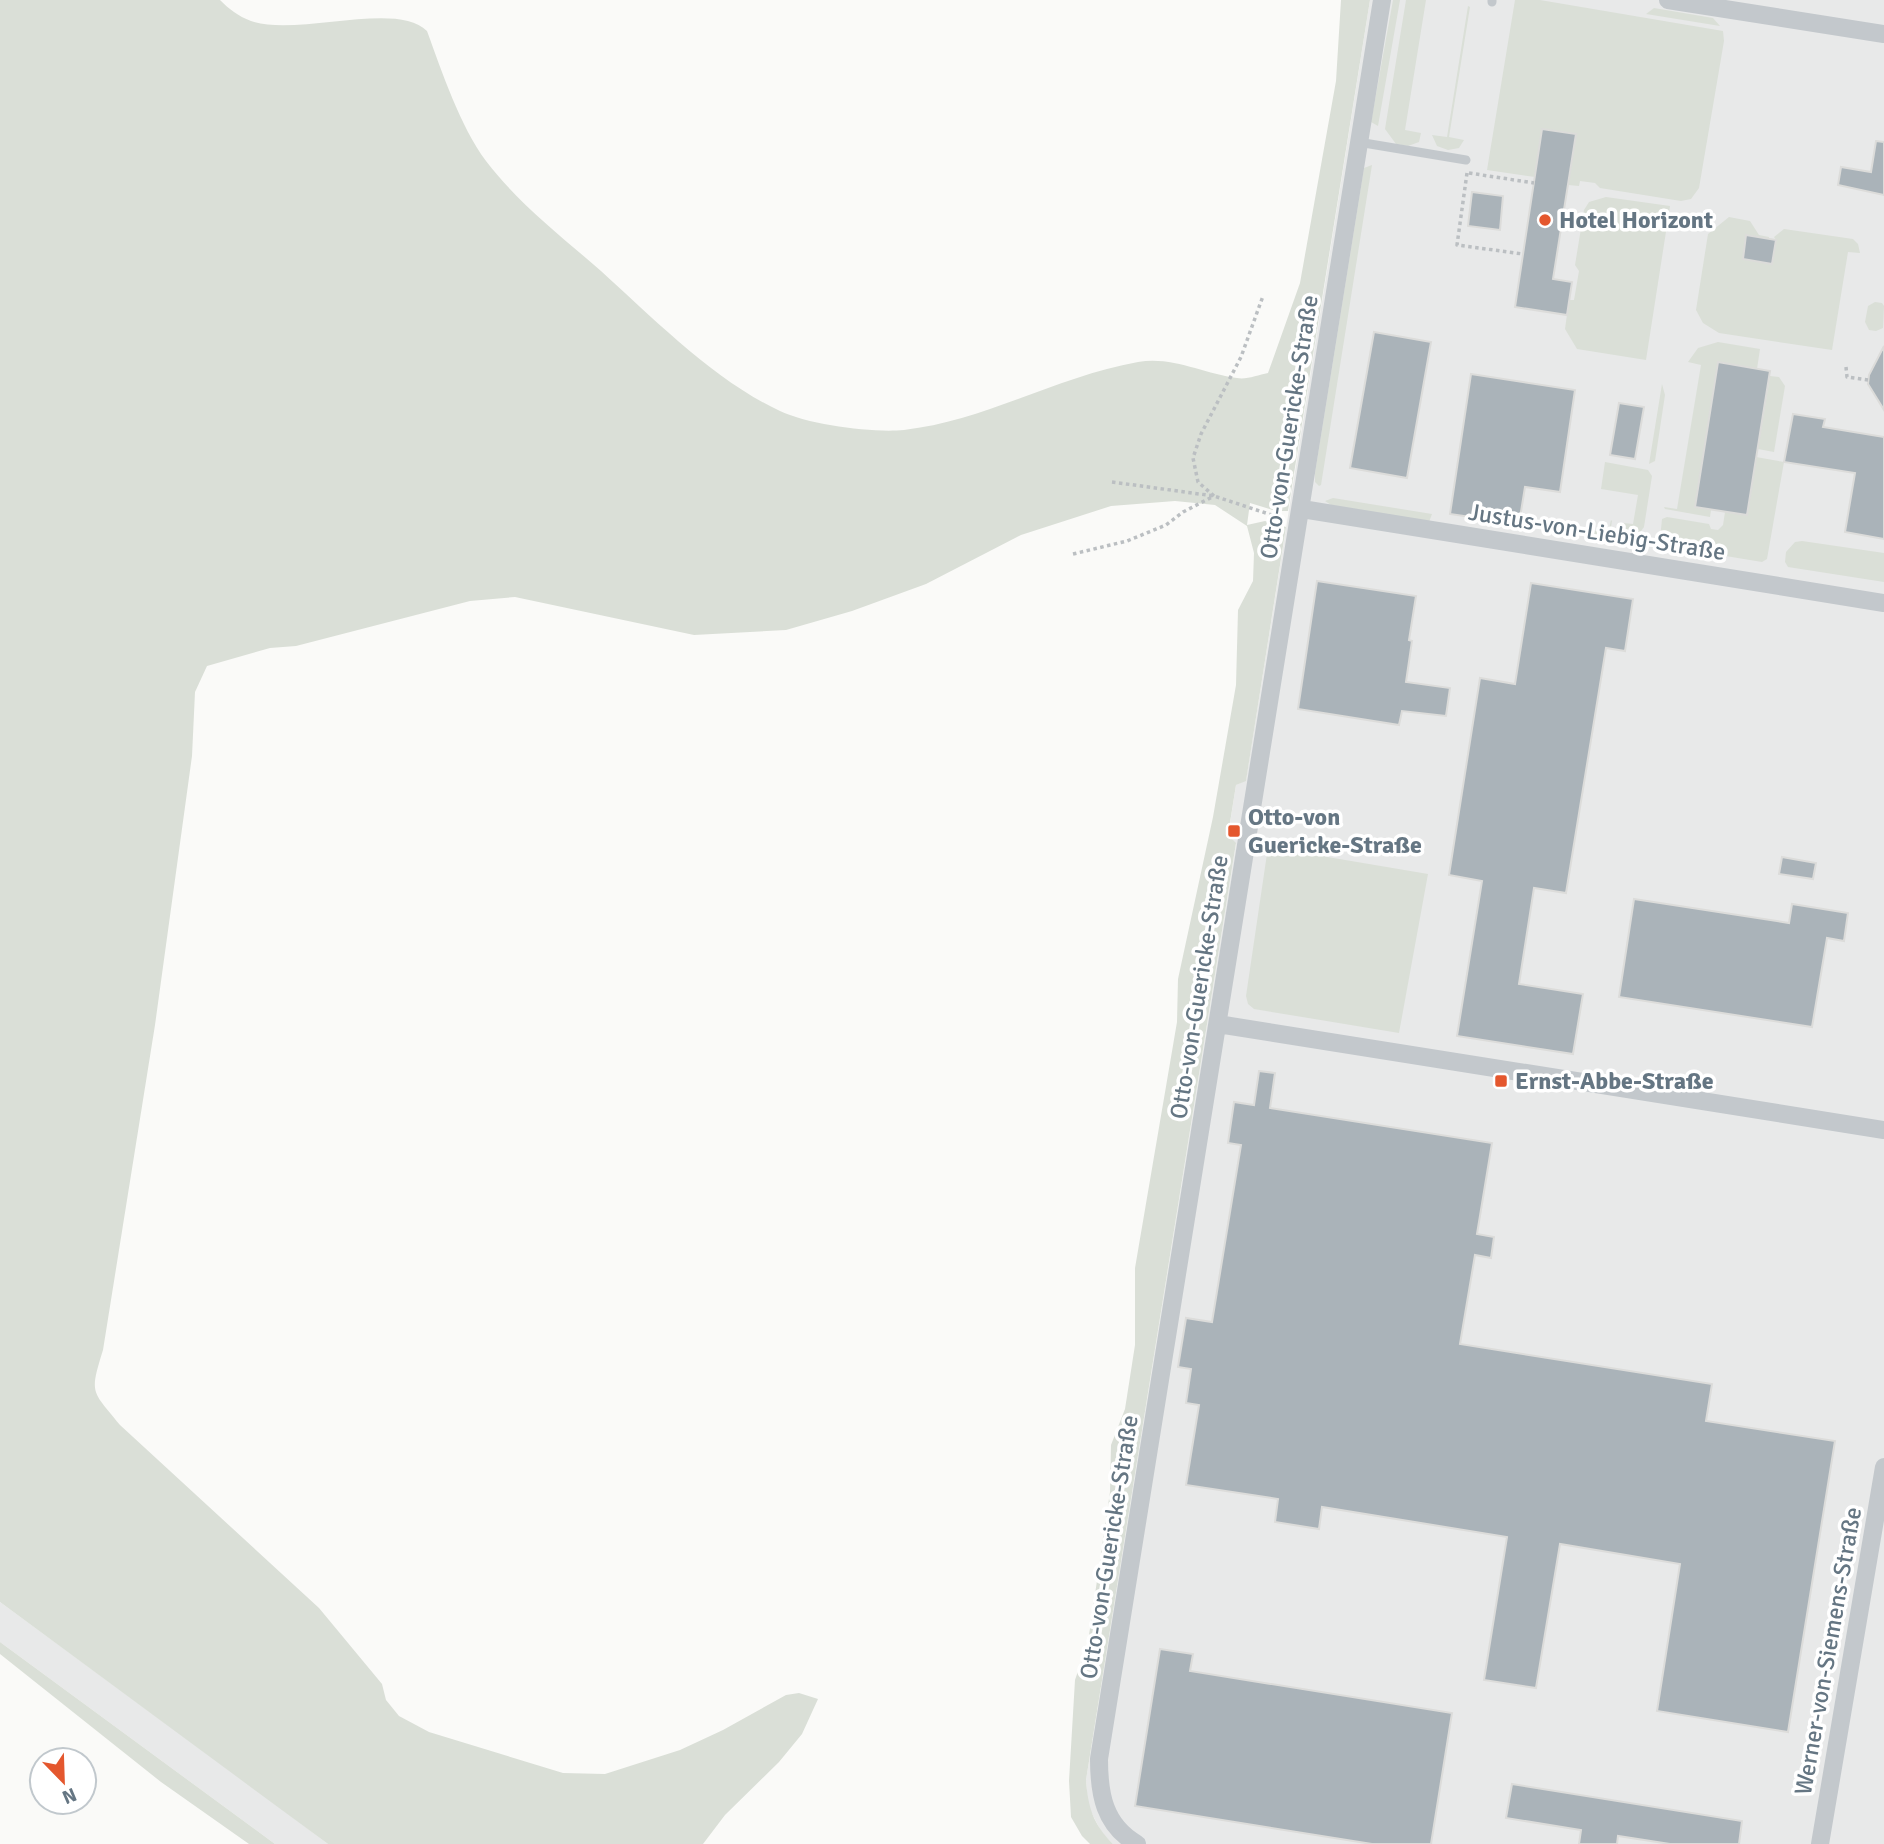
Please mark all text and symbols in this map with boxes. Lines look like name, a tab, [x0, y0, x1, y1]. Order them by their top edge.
place label: Hotel Horizont	[1559, 205, 1713, 235]
marker: Hotel Horizont	[1537, 212, 1553, 228]
street label: Otto-von-Guericke-Straße	[1253, 293, 1325, 561]
street label: Justus-von-Liebig-Straße	[1466, 497, 1728, 567]
place label: Otto-von Guericke-Straße	[1248, 802, 1422, 860]
marker: Otto-von Guericke-Straße	[1226, 823, 1242, 839]
street label: Otto-von-Guericke-Straße	[1163, 853, 1235, 1121]
place label: Ernst-Abbe-Straße	[1515, 1066, 1714, 1096]
marker: Ernst-Abbe-Straße	[1493, 1073, 1509, 1089]
street label: Otto-von-Guericke-Straße	[1073, 1413, 1145, 1681]
street label: Werner-von-Siemens-Straße	[1788, 1505, 1868, 1797]
north arrow	[28, 1746, 98, 1816]
text: N	[58, 1782, 80, 1809]

